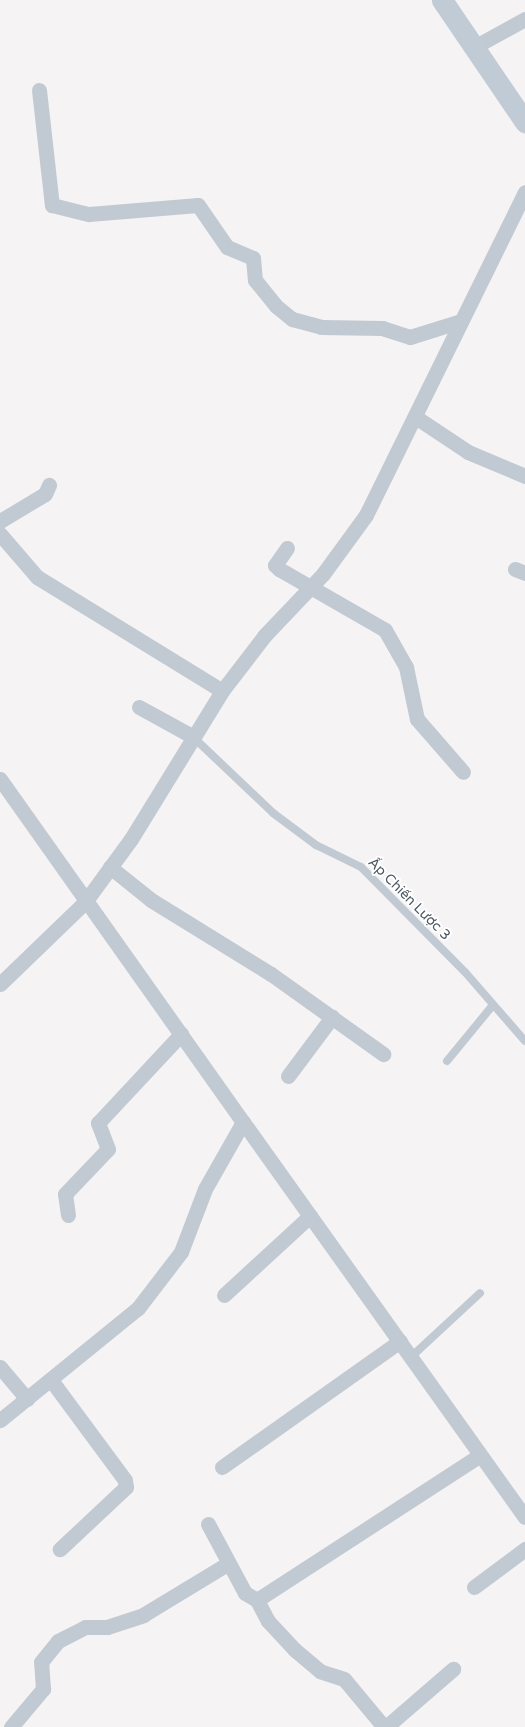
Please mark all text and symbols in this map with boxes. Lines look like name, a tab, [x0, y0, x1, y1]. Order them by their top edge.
street label: Ấp Chiến Lược 3	[364, 854, 454, 944]

